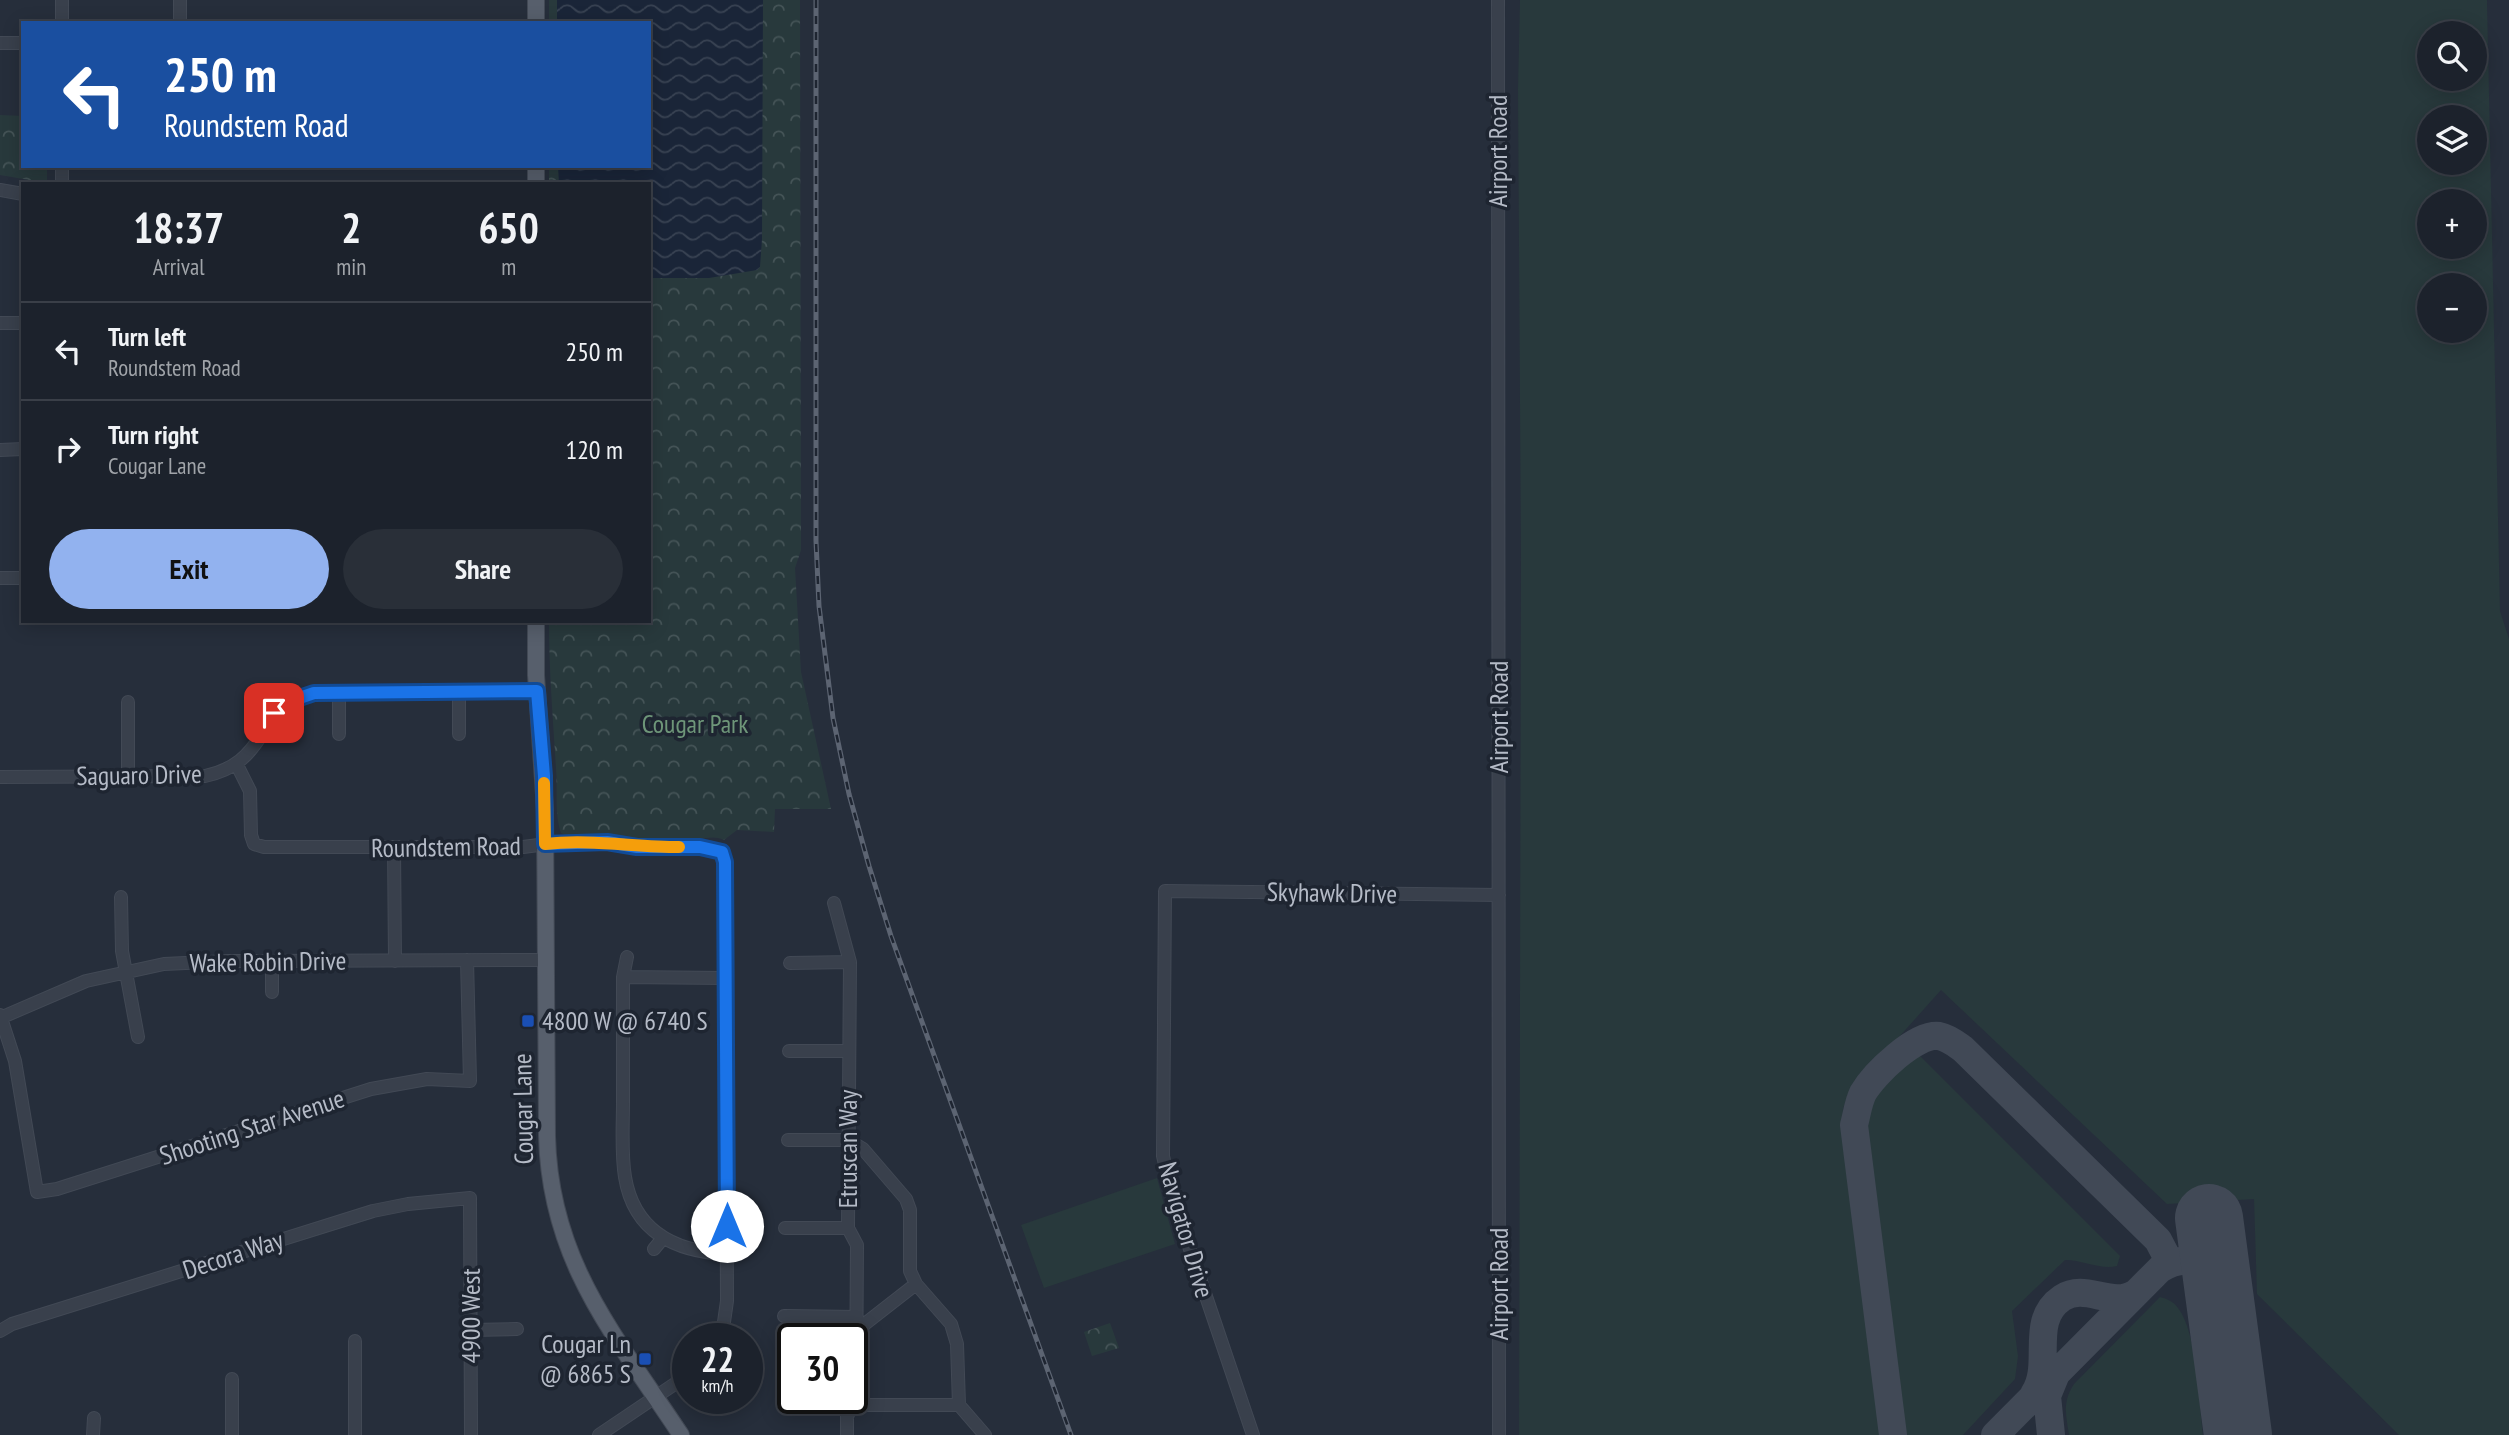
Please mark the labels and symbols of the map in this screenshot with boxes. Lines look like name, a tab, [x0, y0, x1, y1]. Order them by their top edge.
street label: Airport Road	[1481, 95, 1514, 207]
street label: Airport Road	[1482, 661, 1515, 773]
pin	[244, 683, 304, 743]
park label: Cougar Park	[642, 707, 748, 740]
street label: Saguaro Drive	[76, 757, 202, 792]
street label: Roundstem Road	[371, 829, 521, 864]
street label: Skyhawk Drive	[1267, 875, 1397, 910]
street label: Wake Robin Drive	[189, 944, 347, 979]
place label: 4800 W @ 6740 S	[542, 1004, 708, 1037]
marker: 4800 W @ 6740 S	[520, 1013, 536, 1029]
street label: Cougar Lane	[505, 1053, 540, 1165]
street label: Shooting Star Avenue	[155, 1081, 348, 1172]
street label: Etruscan Way	[831, 1090, 864, 1208]
street label: Navigator Drive	[1151, 1158, 1222, 1302]
position arrow	[690, 1189, 764, 1263]
street label: Decora Way	[178, 1223, 287, 1286]
street label: Airport Road	[1482, 1228, 1515, 1340]
street label: 4900 West	[454, 1268, 487, 1364]
speed limit sign: 30	[777, 1323, 868, 1414]
place label: Cougar Ln @ 6865 S	[540, 1327, 631, 1390]
marker: Cougar Ln @ 6865 S	[637, 1351, 653, 1367]

